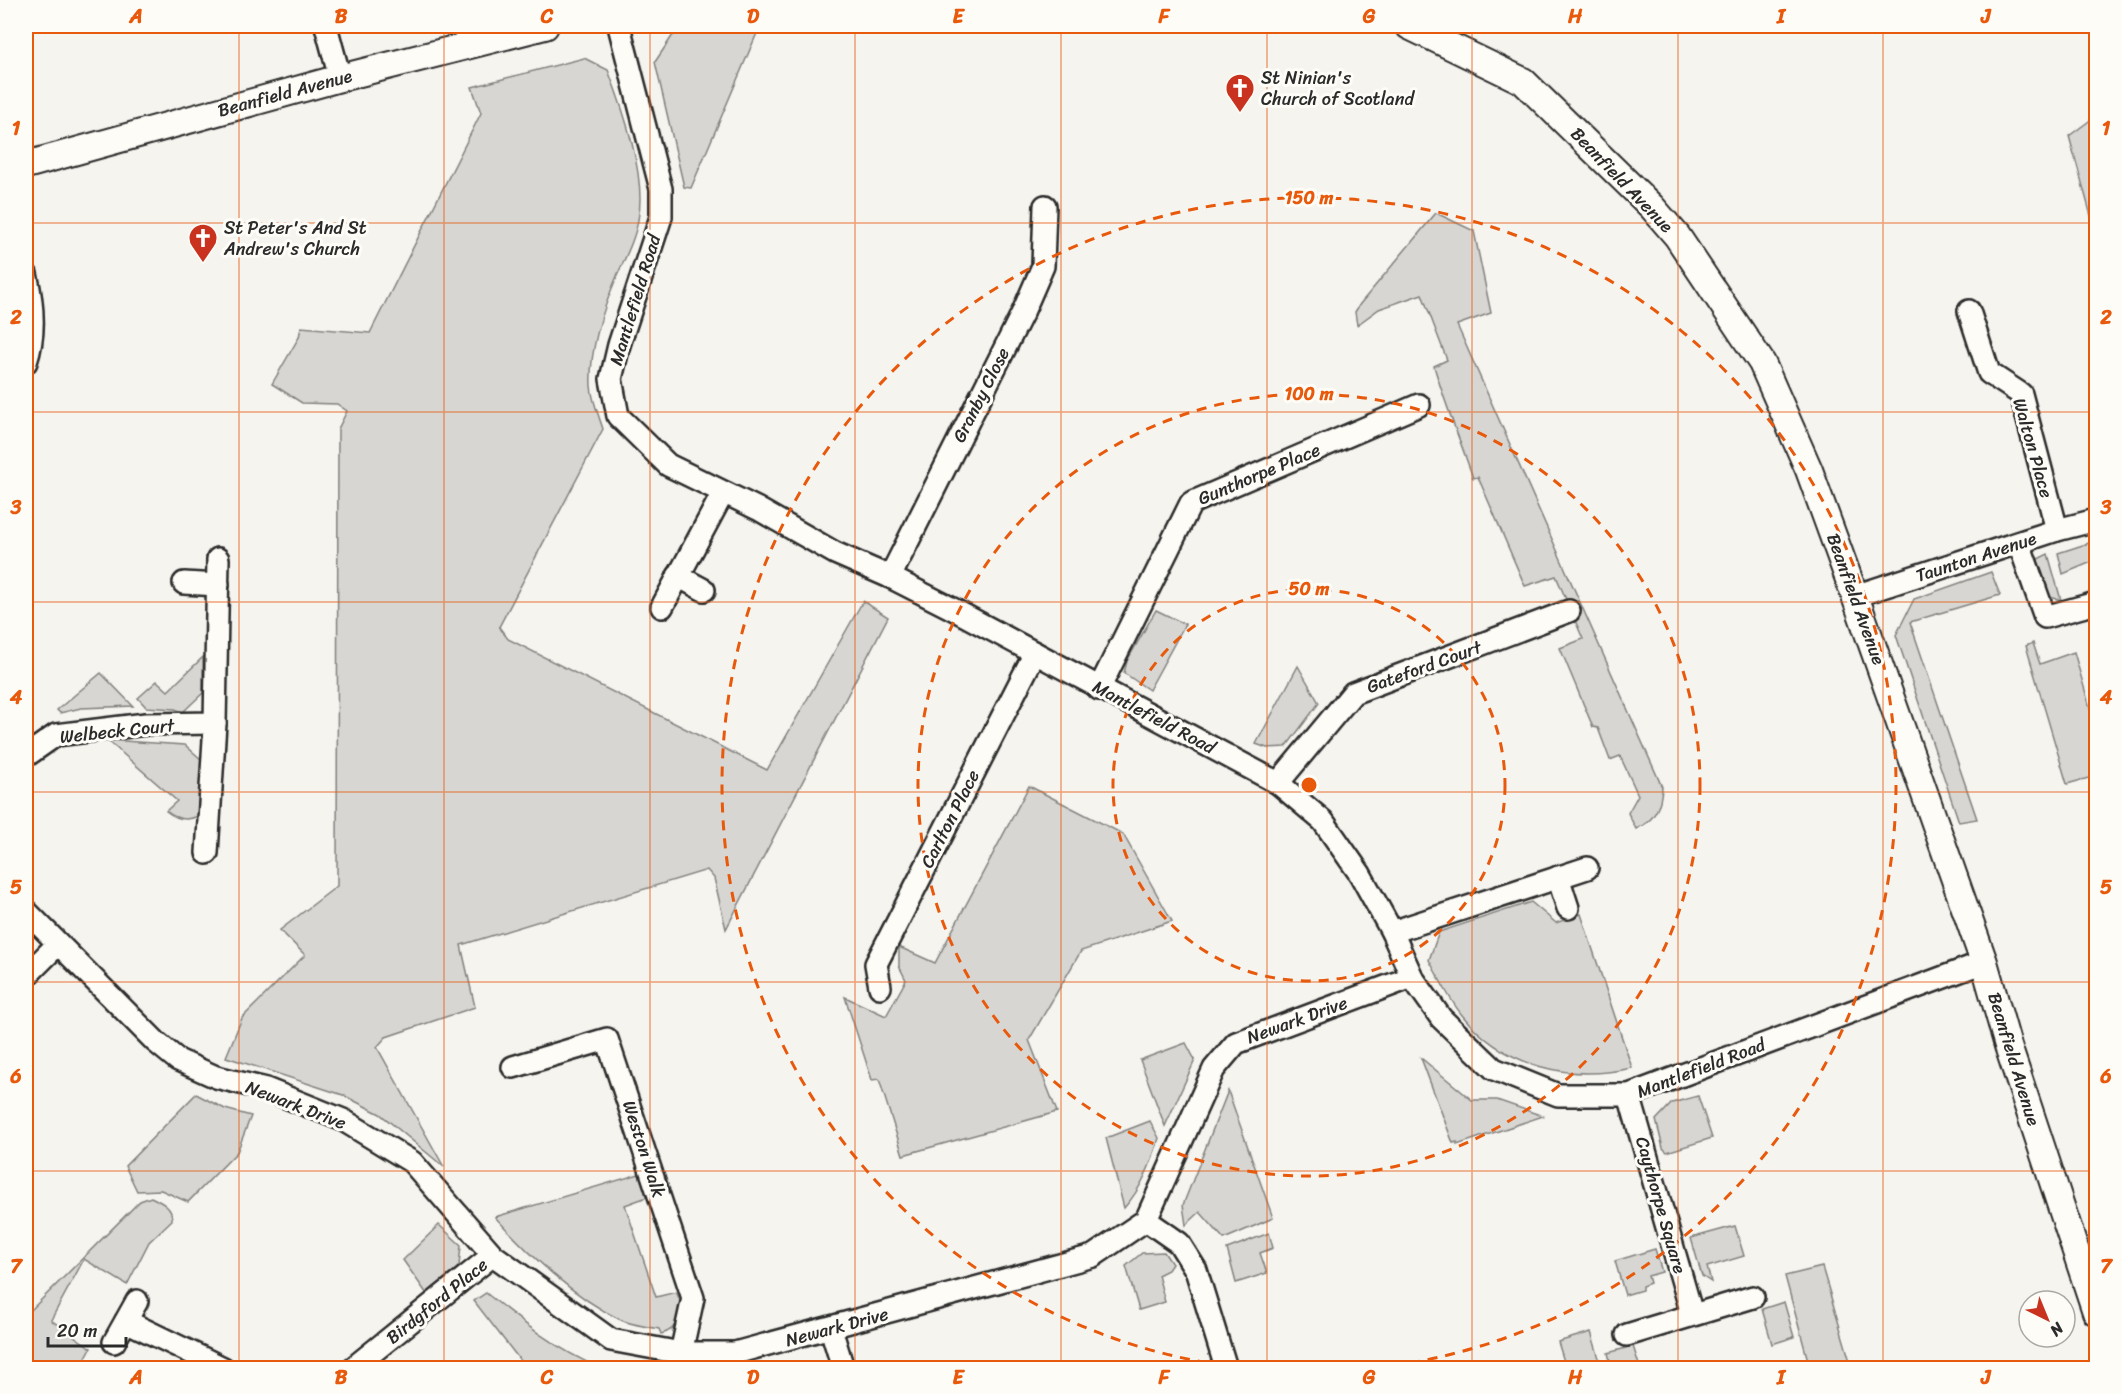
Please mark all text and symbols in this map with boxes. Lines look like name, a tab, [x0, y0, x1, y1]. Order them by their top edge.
text: A	[128, 0, 143, 34]
text: B	[335, 0, 348, 34]
text: C	[540, 0, 554, 34]
text: D	[747, 0, 760, 34]
text: E	[952, 0, 965, 34]
text: F	[1158, 0, 1171, 34]
text: G	[1362, 0, 1376, 34]
text: H	[1567, 0, 1583, 34]
text: I	[1776, 0, 1787, 34]
text: J	[1980, 0, 1992, 34]
street label: Beanfield Avenue	[214, 60, 356, 126]
place label: St Ninian's Church of Scotland	[1261, 62, 1415, 115]
church icon: St Ninian's Church of Scotland	[1224, 72, 1256, 114]
text: 1	[12, 111, 21, 146]
text: 1	[2102, 111, 2111, 146]
street label: Beanfield Avenue	[1563, 119, 1682, 241]
text: 150 m	[1285, 182, 1333, 214]
place label: St Peter's And St Andrew's Church	[223, 212, 367, 265]
church icon: St Peter's And St Andrew's Church	[187, 222, 219, 264]
street label: Mantlefield Road	[600, 229, 671, 369]
text: 2	[9, 300, 22, 335]
text: 2	[2099, 300, 2112, 335]
street label: Granby Close	[943, 342, 1019, 448]
text: 100 m	[1285, 378, 1334, 410]
street label: Walton Place	[2003, 394, 2063, 502]
street label: Gunthorpe Place	[1193, 434, 1325, 514]
text: 3	[10, 490, 22, 525]
text: 3	[2100, 490, 2112, 525]
street label: Taunton Avenue	[1911, 522, 2041, 592]
street label: Beanfield Avenue	[1817, 529, 1895, 670]
text: 50 m	[1289, 573, 1330, 605]
street label: Gateford Court	[1362, 631, 1487, 703]
street label: Mantlefield Road	[1087, 671, 1223, 764]
text: 4	[9, 680, 23, 715]
text: 4	[2099, 680, 2113, 715]
street label: Welbeck Court	[58, 709, 176, 753]
street label: Carlton Place	[911, 764, 989, 874]
centre of rings	[1299, 775, 1319, 795]
text: 5	[10, 870, 22, 905]
text: 5	[2100, 870, 2112, 905]
street label: Newark Drive	[1242, 987, 1352, 1053]
street label: Beanfield Avenue	[1979, 988, 2050, 1130]
street label: Mantlefield Road	[1632, 1028, 1771, 1107]
text: 6	[9, 1059, 22, 1094]
text: 6	[2099, 1059, 2112, 1094]
street label: Newark Drive	[241, 1071, 351, 1139]
street label: Weston Walk	[613, 1096, 675, 1202]
street label: Caythorpe Square	[1626, 1133, 1696, 1278]
text: 7	[10, 1249, 23, 1284]
street label: Birdgford Place	[379, 1249, 495, 1353]
text: 7	[2100, 1249, 2113, 1284]
north arrow	[2017, 1289, 2077, 1349]
street label: Newark Drive	[782, 1298, 892, 1356]
scale bar	[48, 1310, 126, 1348]
text: 20 m	[57, 1315, 97, 1347]
text: N	[2042, 1315, 2072, 1345]
text: A	[128, 1360, 143, 1394]
text: B	[335, 1360, 348, 1394]
text: C	[540, 1360, 554, 1394]
text: D	[747, 1360, 760, 1394]
text: E	[952, 1360, 965, 1394]
text: F	[1158, 1360, 1171, 1394]
text: G	[1362, 1360, 1376, 1394]
text: H	[1567, 1360, 1583, 1394]
text: I	[1776, 1360, 1787, 1394]
text: J	[1980, 1360, 1992, 1394]

